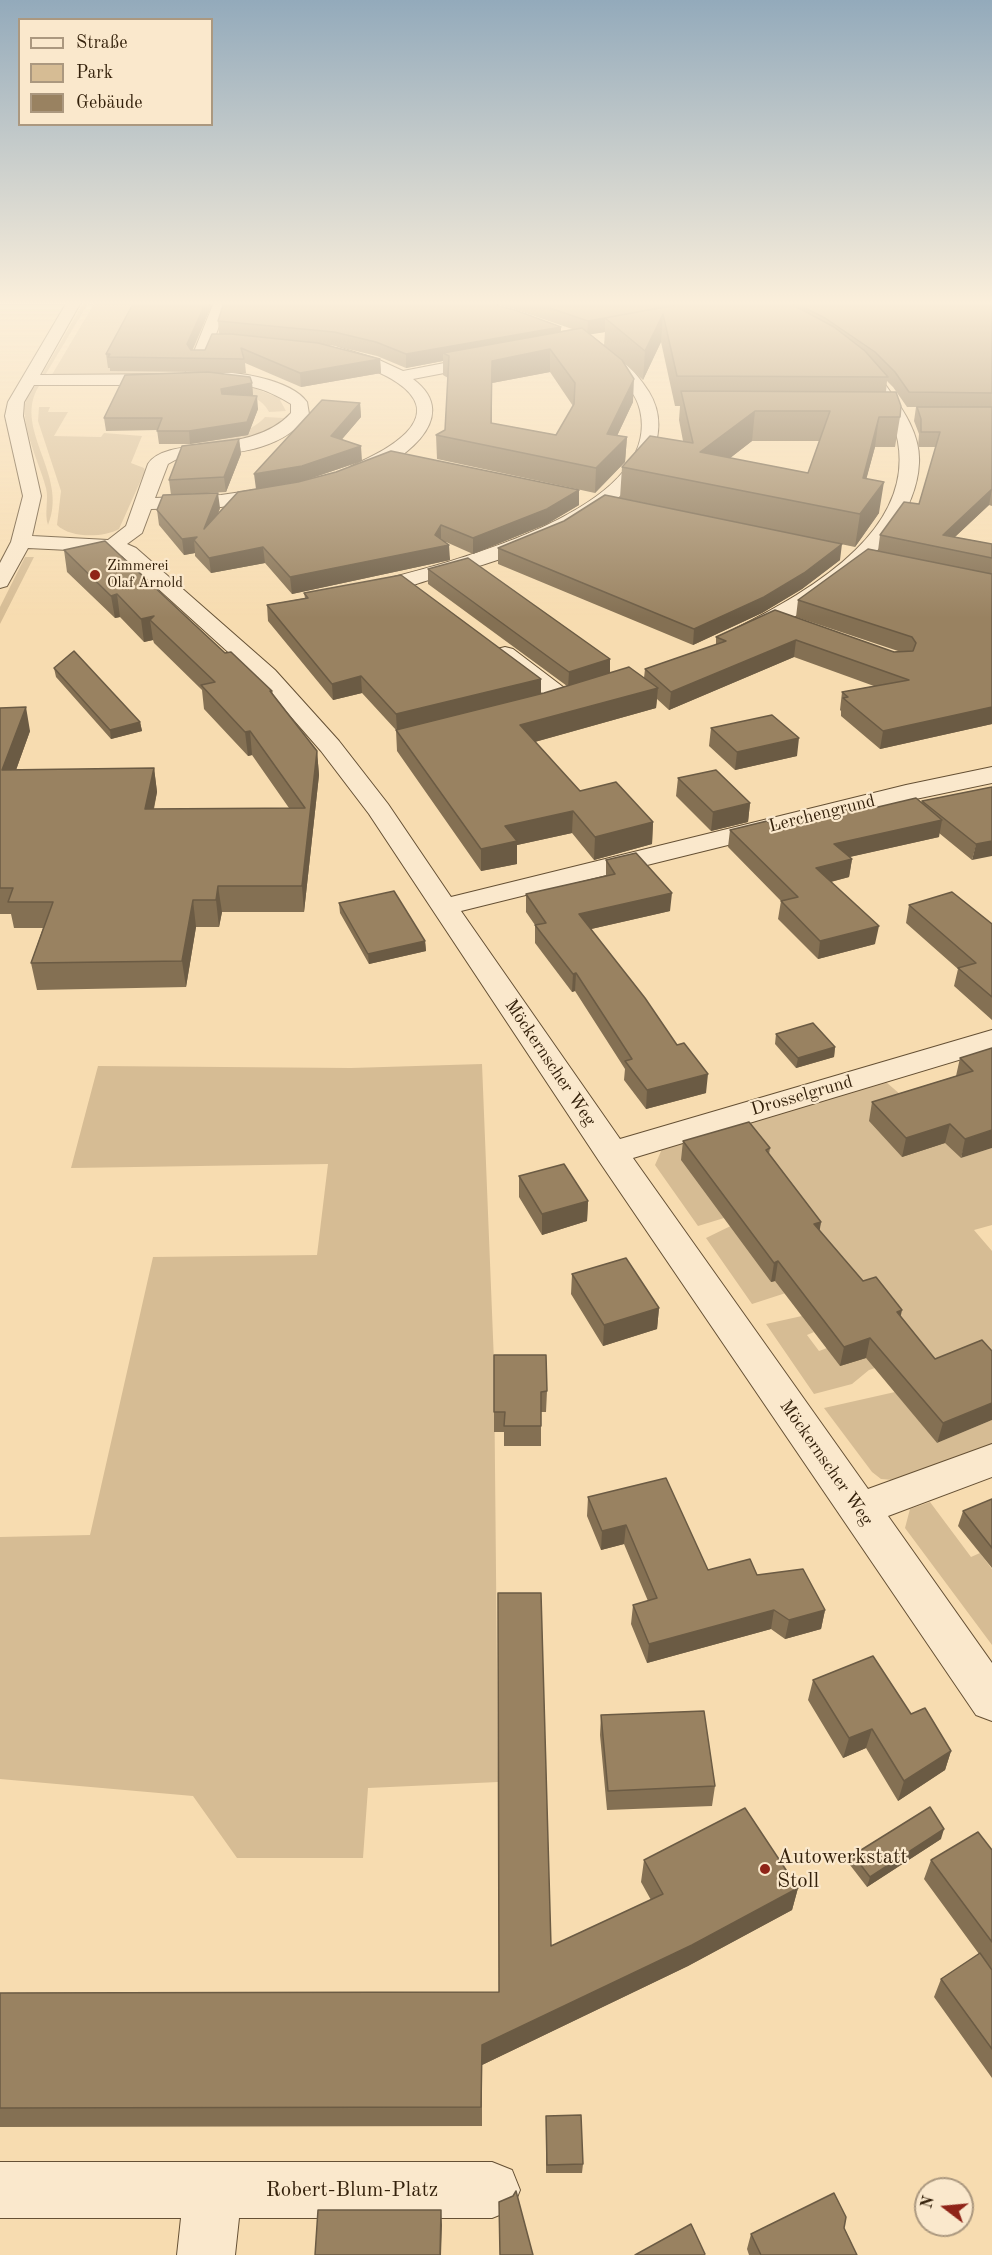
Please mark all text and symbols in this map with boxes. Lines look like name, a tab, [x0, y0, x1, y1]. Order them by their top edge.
legend	[18, 18, 213, 126]
text: Straße	[76, 34, 127, 52]
text: Park	[76, 64, 113, 82]
text: Gebäude	[76, 94, 143, 112]
place label: Zimmerei Olaf Arnold	[107, 557, 183, 592]
marker: Zimmerei Olaf Arnold	[88, 568, 102, 582]
street label: Lerchengrund	[766, 790, 878, 838]
street label: Möckernscher Weg	[500, 996, 600, 1130]
street label: Drosselgrund	[749, 1071, 855, 1121]
street label: Möckernscher Weg	[775, 1396, 877, 1530]
place label: Autowerkstatt Stoll	[777, 1844, 908, 1894]
marker: Autowerkstatt Stoll	[758, 1862, 772, 1876]
street label: Robert-Blum-Platz	[266, 2177, 438, 2203]
north arrow	[914, 2177, 974, 2237]
text: N	[919, 2195, 938, 2211]

